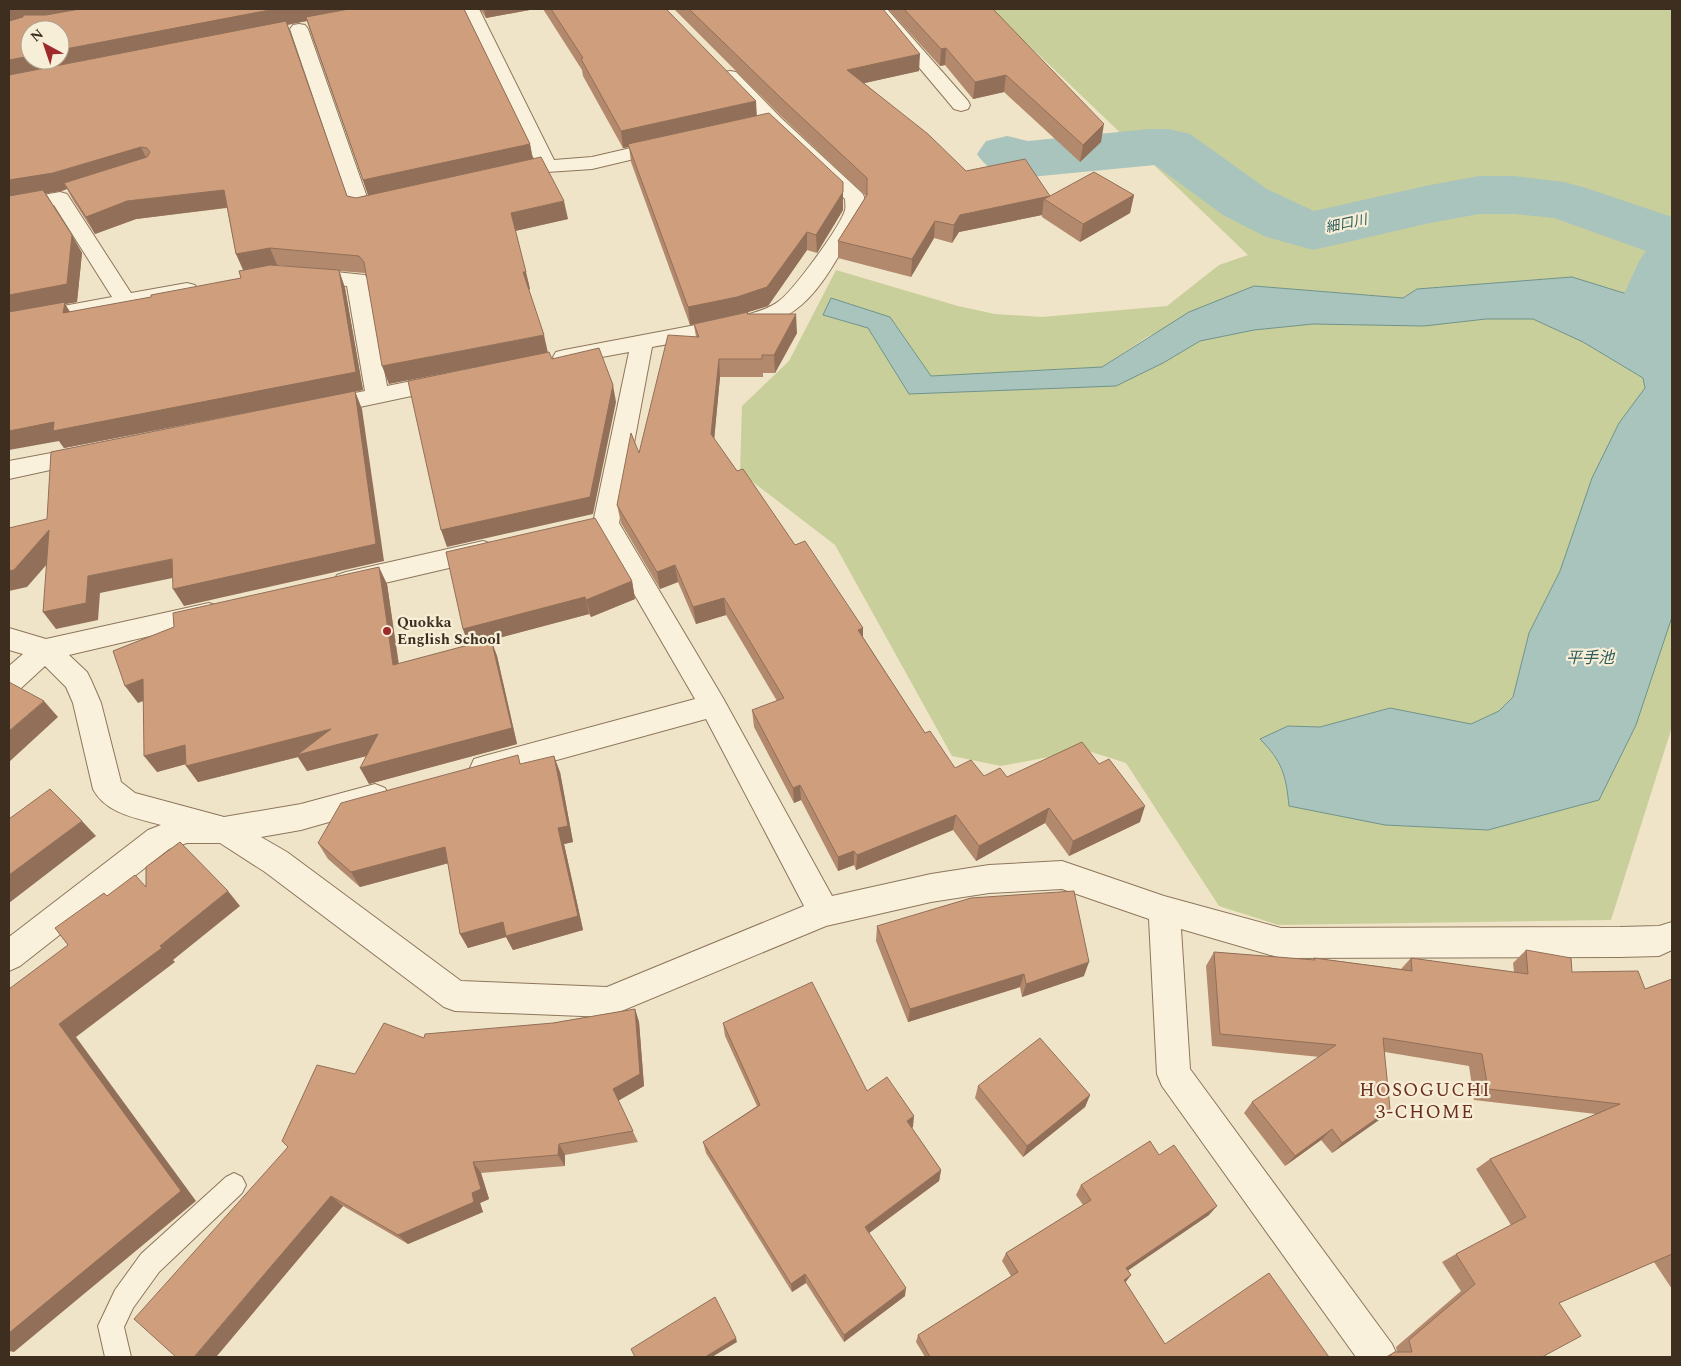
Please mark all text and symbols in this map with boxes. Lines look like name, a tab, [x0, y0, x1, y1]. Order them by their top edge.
north arrow	[20, 20, 70, 70]
text: N	[26, 24, 48, 47]
water label: 細口川	[1323, 208, 1371, 238]
place label: Quokka English School	[397, 611, 501, 651]
marker: Quokka English School	[381, 625, 393, 637]
water label: 平手池	[1566, 646, 1616, 670]
district label: HOSOGUCHI 3-CHOME	[1359, 1076, 1491, 1127]

